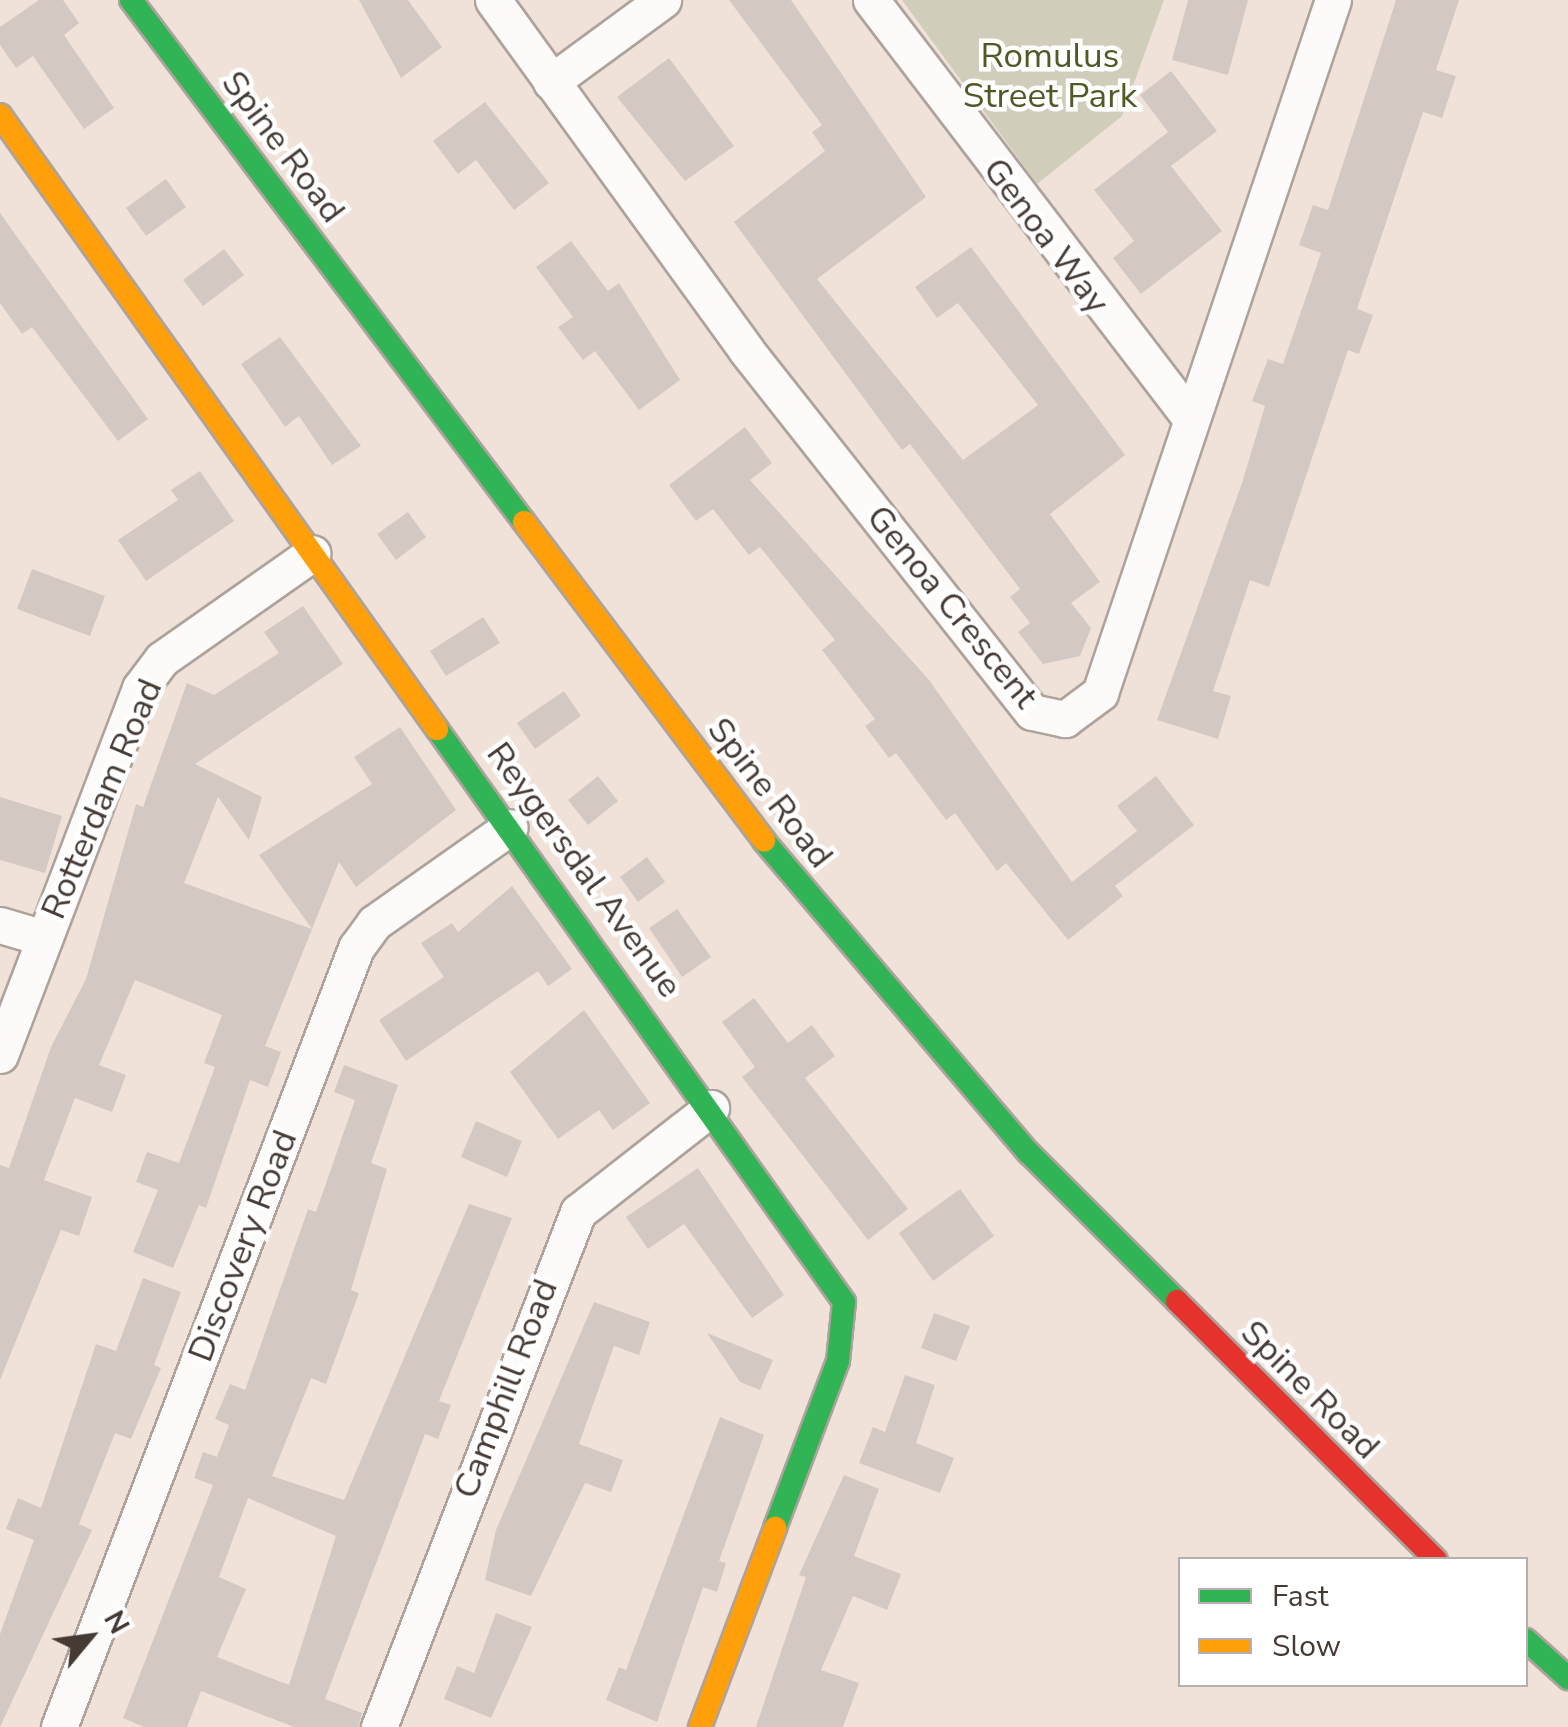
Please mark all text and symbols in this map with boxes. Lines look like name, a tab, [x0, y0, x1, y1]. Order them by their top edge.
park label: Romulus Street Park	[963, 35, 1137, 117]
street label: Spine Road	[212, 63, 354, 231]
street label: Genoa Way	[974, 150, 1118, 322]
street label: Genoa Crescent	[857, 497, 1047, 717]
street label: Rotterdam Road	[33, 673, 171, 925]
street label: Spine Road	[698, 710, 842, 876]
street label: Reygersdal Avenue	[477, 734, 691, 1006]
street label: Discovery Road	[180, 1124, 306, 1368]
street label: Camphill Road	[445, 1274, 567, 1504]
street label: Spine Road	[1232, 1312, 1388, 1468]
legend	[1178, 1557, 1528, 1687]
text: Fast	[1272, 1576, 1329, 1617]
north arrow	[40, 1587, 140, 1687]
text: N	[95, 1604, 138, 1641]
text: Slow	[1272, 1626, 1341, 1667]

